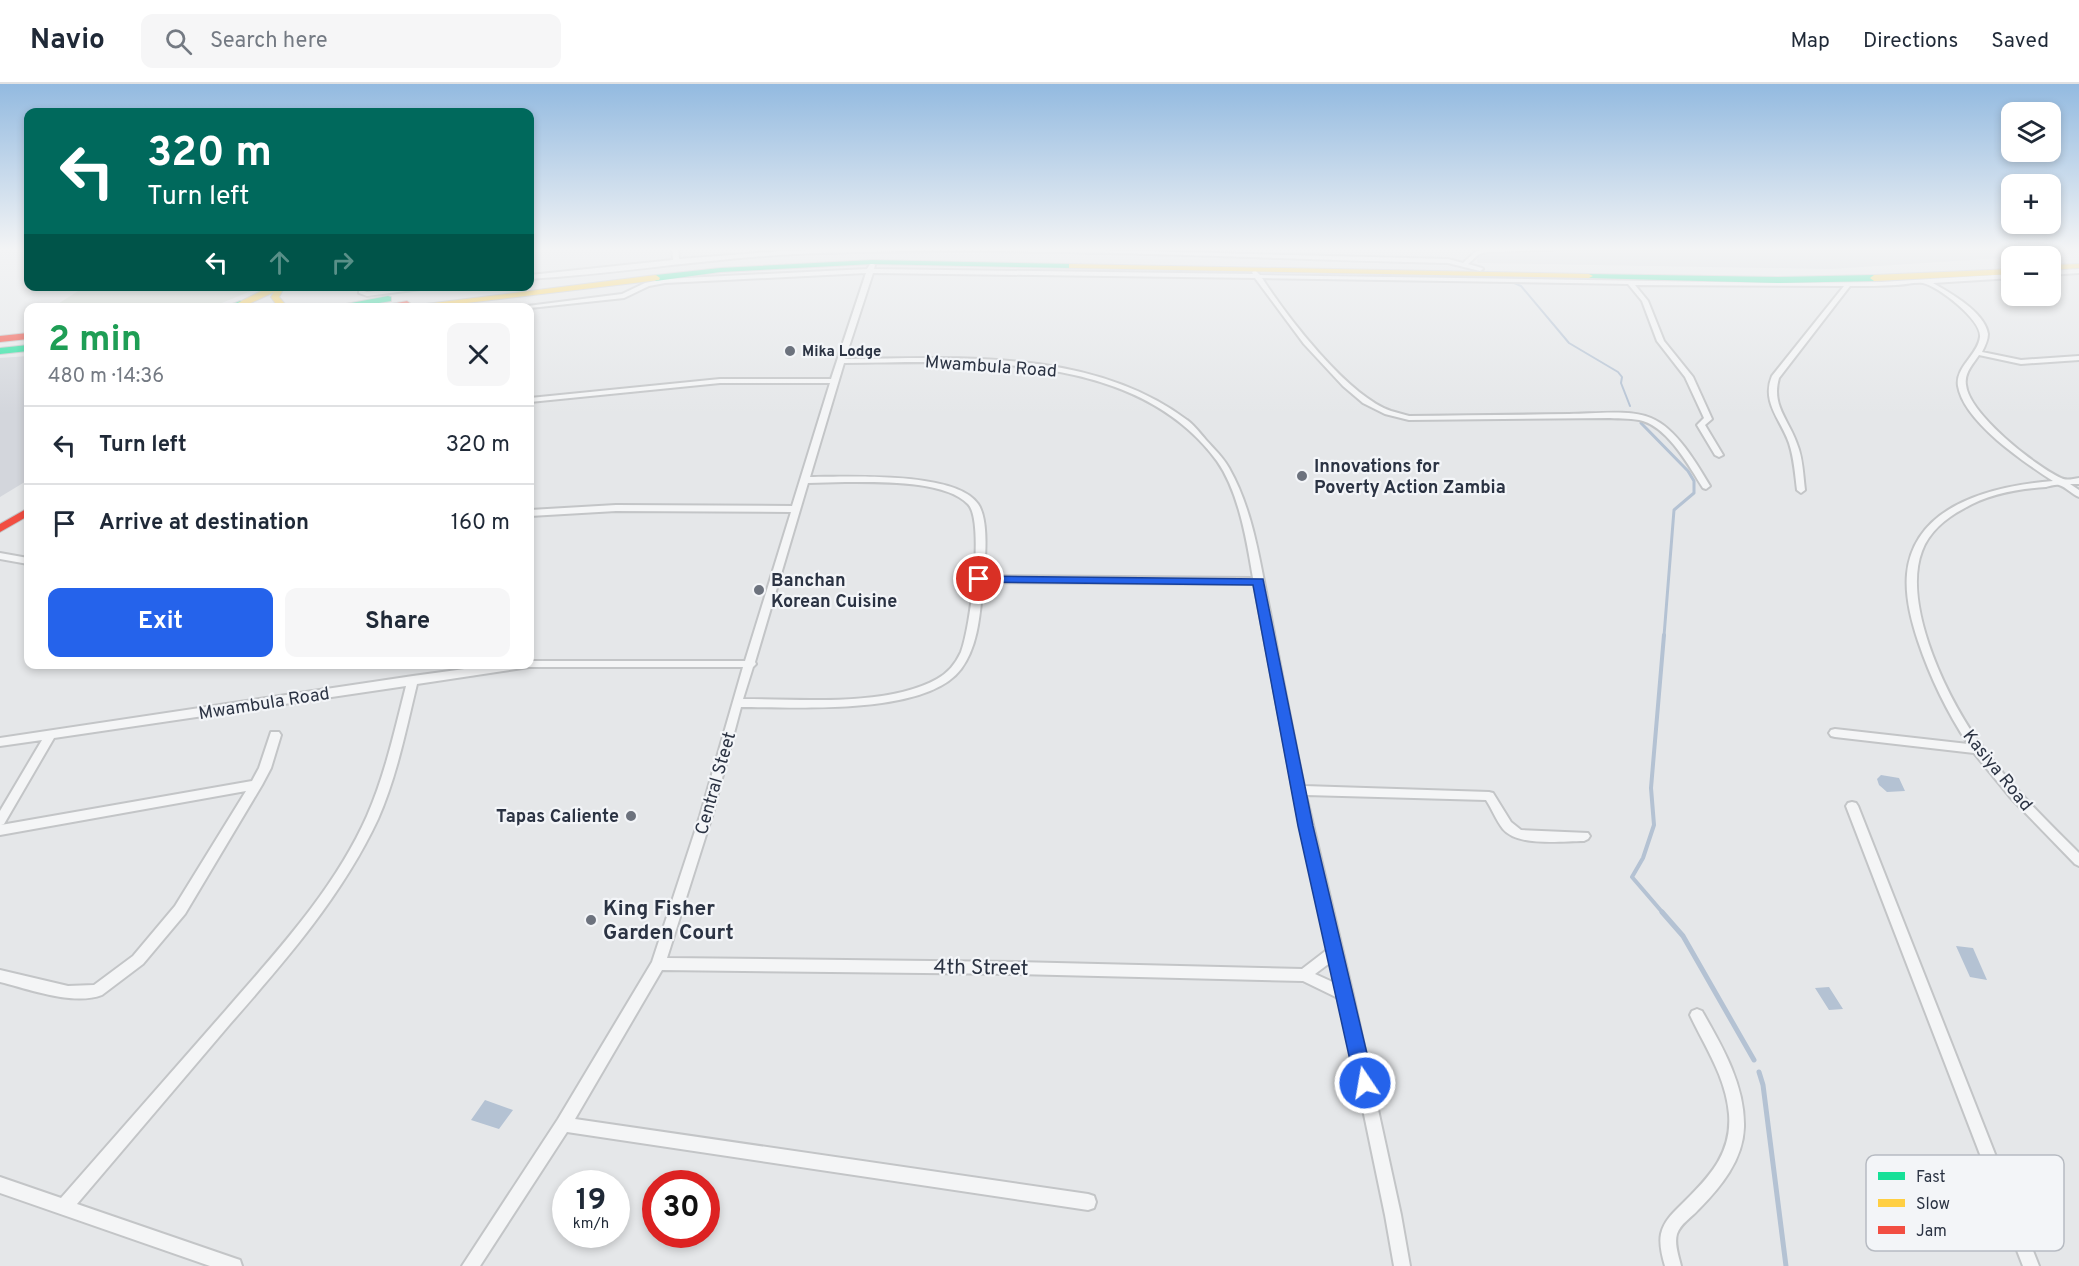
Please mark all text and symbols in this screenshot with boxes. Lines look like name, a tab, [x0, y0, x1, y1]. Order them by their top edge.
search box	[141, 14, 561, 68]
text: Navio	[30, 23, 105, 59]
icon: search	[162, 25, 195, 58]
text: Search here	[210, 28, 327, 55]
text: Map	[1790, 28, 1830, 55]
text: Directions	[1863, 28, 1958, 55]
text: Saved	[1991, 28, 2049, 55]
map controls	[2001, 102, 2061, 306]
button: layers	[2001, 102, 2061, 162]
text: 320 m	[147, 128, 272, 181]
icon: left	[48, 132, 126, 210]
button: +	[2001, 174, 2061, 234]
text: Turn left	[147, 180, 249, 214]
icon: left	[200, 246, 233, 279]
icon: ahead	[263, 246, 296, 279]
icon: right	[326, 246, 359, 279]
button: −	[2001, 246, 2061, 306]
text: 2 min	[48, 318, 142, 364]
button: close	[447, 323, 510, 386]
place label: Mika Lodge	[802, 343, 881, 362]
marker: Mika Lodge	[783, 344, 797, 358]
street label: Mwambula Road	[924, 351, 1058, 384]
text: 480 m · 14:36	[48, 364, 164, 390]
icon: left	[48, 429, 81, 462]
text: Turn left	[99, 432, 187, 459]
text: 320 m	[446, 432, 510, 459]
place label: Innovations for Poverty Action Zambia	[1314, 456, 1506, 500]
marker: Innovations for Poverty Action Zambia	[1295, 469, 1309, 483]
icon: arrive	[48, 507, 81, 540]
text: Arrive at destination	[99, 510, 309, 537]
text: 160 m	[451, 510, 510, 537]
pin	[953, 553, 1004, 604]
icon: arrive	[962, 562, 995, 595]
place label: Banchan Korean Cuisine	[771, 570, 897, 614]
marker: Banchan Korean Cuisine	[752, 583, 766, 597]
button: Exit	[48, 588, 273, 657]
button: Share	[285, 588, 510, 657]
street label: Mwambula Road	[197, 683, 331, 726]
street label: Kasiya Road	[1957, 725, 2037, 817]
street label: Central Steet	[691, 729, 742, 838]
place label: Tapas Caliente	[496, 806, 619, 829]
marker: Tapas Caliente	[624, 809, 638, 823]
place label: King Fisher Garden Court	[603, 896, 734, 947]
marker: King Fisher Garden Court	[584, 913, 598, 927]
street label: 4th Street	[933, 954, 1029, 983]
position arrow	[1333, 1051, 1397, 1115]
legend	[1866, 1155, 2064, 1251]
text: Fast	[1916, 1168, 1946, 1188]
speed limit sign: 30	[642, 1170, 720, 1248]
text: 19	[576, 1183, 606, 1220]
text: Slow	[1916, 1195, 1950, 1215]
text: km/h	[573, 1215, 609, 1234]
text: Jam	[1916, 1222, 1947, 1242]

